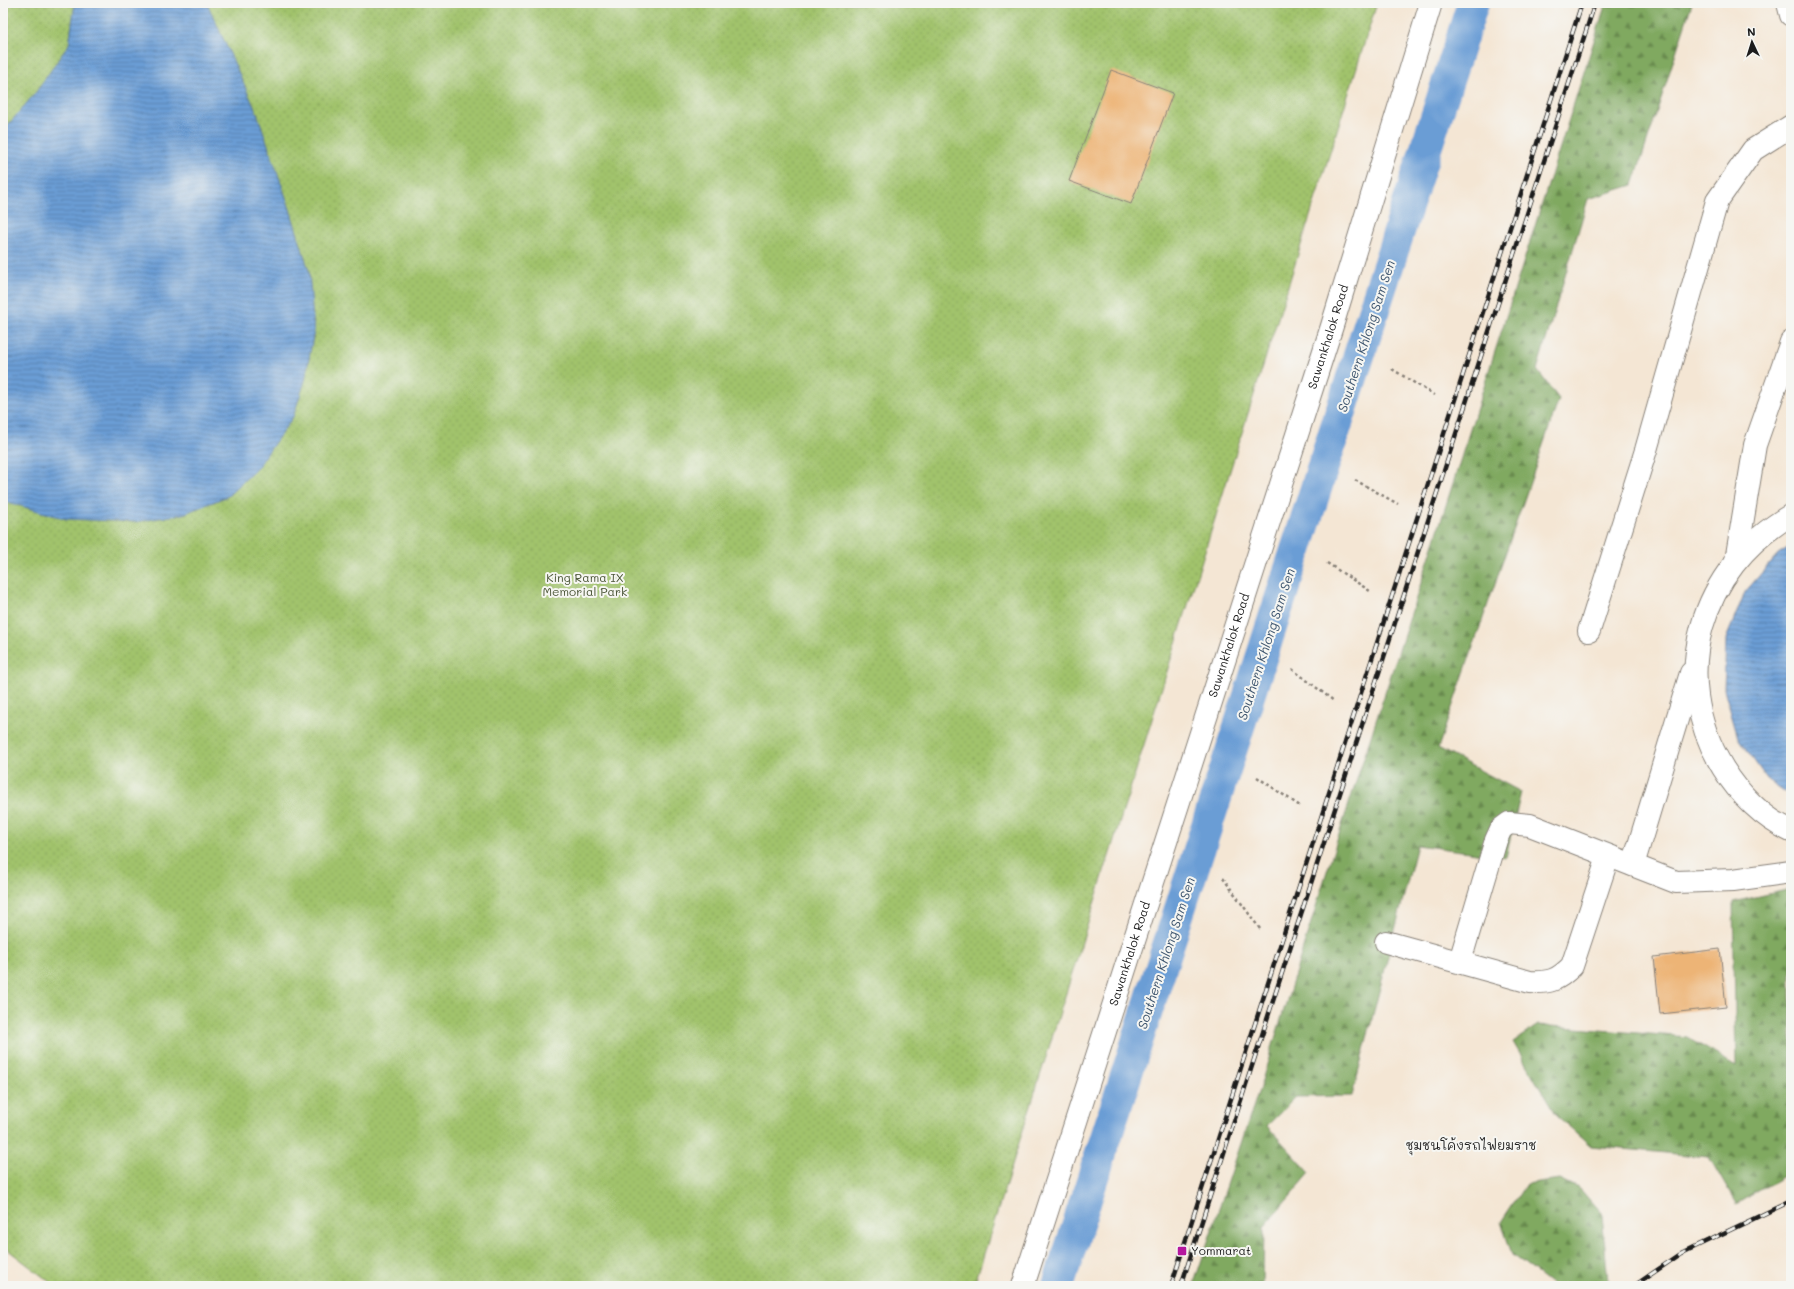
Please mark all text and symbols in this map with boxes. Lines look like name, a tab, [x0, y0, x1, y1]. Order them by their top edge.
north arrow	[1732, 22, 1772, 62]
text: N	[1747, 24, 1756, 39]
water label: Southern Khlong Sam Sen	[1333, 258, 1398, 414]
street label: Sawankhalok Road	[1303, 282, 1351, 391]
water label: Southern Khlong Sam Sen	[1233, 566, 1298, 722]
park label: King Rama IX Memorial Park	[543, 569, 627, 599]
street label: Sawankhalok Road	[1204, 591, 1253, 699]
water label: Southern Khlong Sam Sen	[1133, 875, 1198, 1031]
street label: Sawankhalok Road	[1105, 899, 1153, 1008]
district label: ชุมชนโค้งรถไฟยมราช	[1406, 1136, 1537, 1156]
place label: Yommarat	[1191, 1242, 1251, 1258]
marker: Yommarat	[1176, 1245, 1188, 1257]

